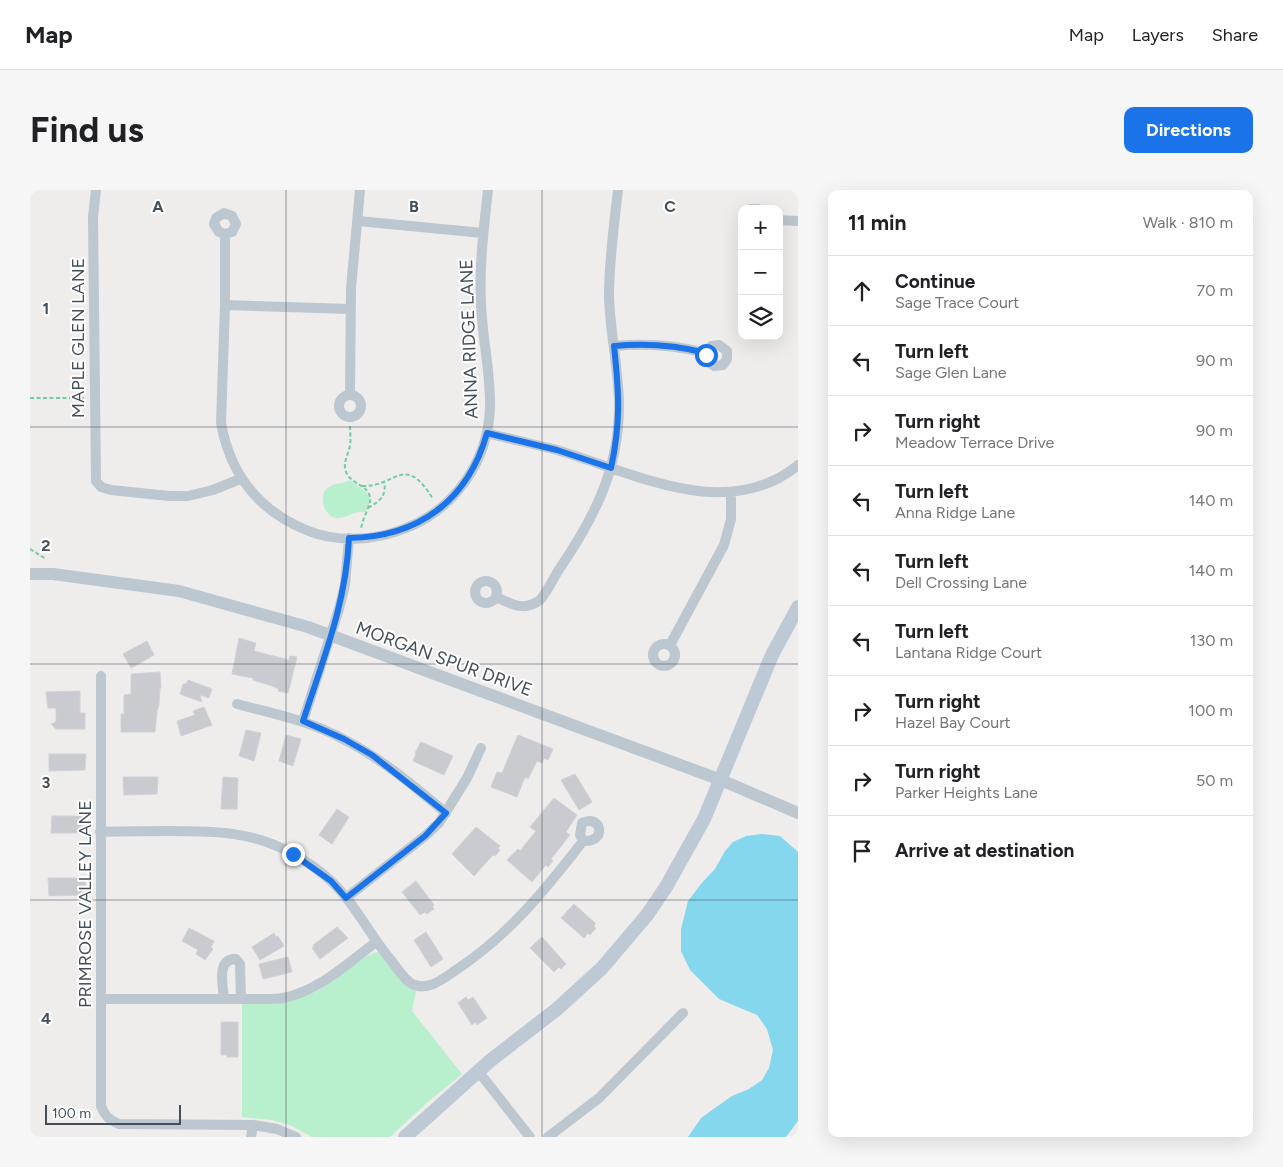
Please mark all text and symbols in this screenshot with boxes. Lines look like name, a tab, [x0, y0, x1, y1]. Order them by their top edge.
text: Map	[25, 20, 73, 49]
text: Map	[1069, 24, 1104, 46]
text: Layers	[1132, 24, 1184, 46]
text: Share	[1212, 24, 1258, 46]
button: Directions	[1124, 107, 1253, 153]
text: Find us	[30, 109, 144, 151]
text: A	[152, 197, 164, 216]
text: B	[409, 197, 419, 216]
text: C	[664, 197, 676, 216]
map controls	[738, 205, 783, 340]
button: +	[738, 205, 783, 250]
text: 11 min	[848, 210, 906, 235]
text: Walk · 810 m	[1143, 213, 1233, 232]
button: −	[738, 250, 783, 295]
street label: MAPLE GLEN LANE	[67, 258, 89, 418]
street label: ANNA RIDGE LANE	[455, 259, 483, 419]
text: Continue	[895, 270, 975, 293]
icon: ahead	[848, 277, 876, 305]
text: 70 m	[1197, 281, 1233, 300]
text: Sage Trace Court	[895, 293, 1019, 312]
button: layers	[738, 295, 783, 340]
text: 1	[43, 299, 49, 318]
text: Turn left	[895, 340, 969, 363]
route start	[695, 344, 718, 367]
icon: left	[848, 347, 876, 375]
text: 90 m	[1196, 351, 1233, 370]
text: Sage Glen Lane	[895, 363, 1007, 382]
text: Turn right	[895, 410, 981, 433]
icon: right	[848, 417, 876, 445]
text: 90 m	[1196, 421, 1233, 440]
text: Meadow Terrace Drive	[895, 433, 1054, 452]
text: Turn left	[895, 480, 969, 503]
icon: left	[848, 487, 876, 515]
text: 140 m	[1189, 491, 1233, 510]
text: Anna Ridge Lane	[895, 503, 1015, 522]
text: 2	[41, 536, 51, 555]
text: Turn left	[895, 550, 969, 573]
icon: left	[848, 557, 876, 585]
text: 140 m	[1189, 561, 1233, 580]
text: Dell Crossing Lane	[895, 573, 1027, 592]
street label: MORGAN SPUR DRIVE	[353, 617, 535, 701]
text: Turn left	[895, 620, 969, 643]
icon: left	[848, 627, 876, 655]
text: 130 m	[1190, 631, 1233, 650]
text: Lantana Ridge Court	[895, 643, 1042, 662]
text: Turn right	[895, 690, 981, 713]
icon: right	[848, 697, 876, 725]
text: 100 m	[1188, 701, 1233, 720]
text: Hazel Bay Court	[895, 713, 1011, 732]
text: Turn right	[895, 760, 981, 783]
icon: right	[848, 767, 876, 795]
text: 50 m	[1196, 771, 1233, 790]
text: 3	[42, 773, 51, 792]
text: Parker Heights Lane	[895, 783, 1038, 802]
street label: PRIMROSE VALLEY LANE	[74, 800, 96, 1008]
icon: arrive	[848, 837, 876, 865]
text: Arrive at destination	[895, 839, 1074, 862]
route end	[282, 843, 305, 866]
text: 4	[41, 1009, 51, 1028]
scale bar	[45, 1102, 181, 1125]
text: 100 m	[52, 1105, 91, 1122]

